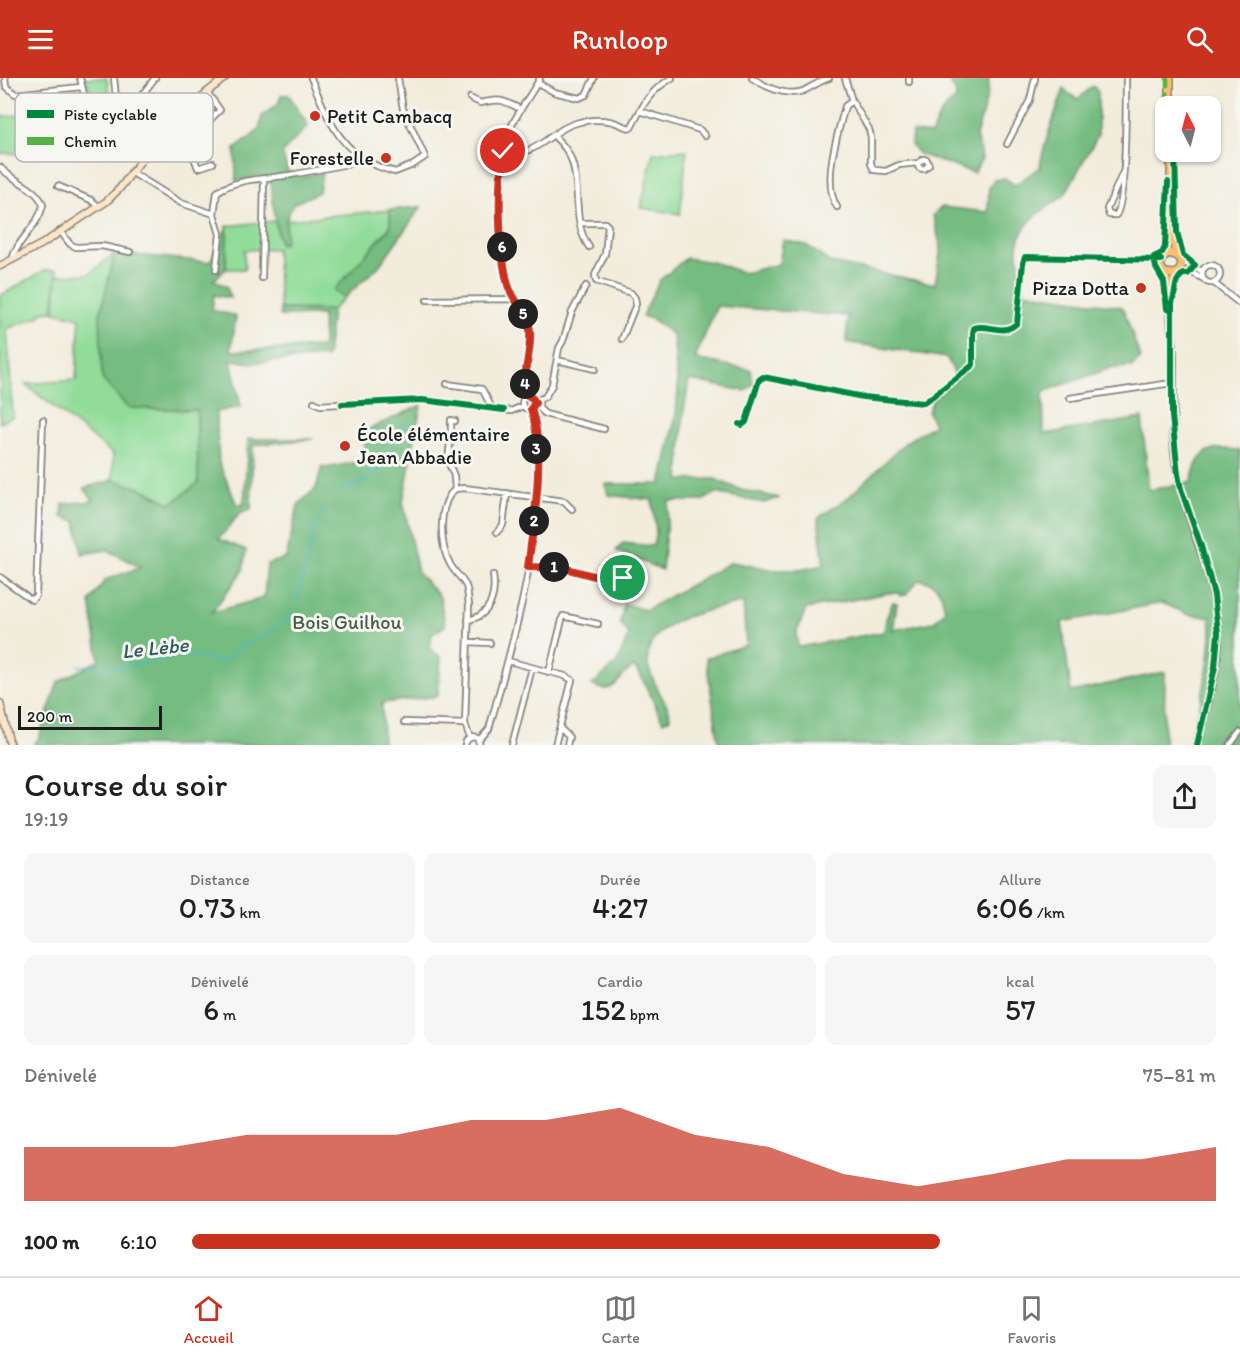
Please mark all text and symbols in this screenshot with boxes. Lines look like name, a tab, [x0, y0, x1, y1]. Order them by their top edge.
icon: menu	[24, 23, 57, 56]
text: Runloop	[572, 23, 668, 56]
icon: search	[1183, 23, 1216, 56]
legend	[15, 93, 213, 162]
north arrow	[1155, 96, 1221, 162]
map controls	[1155, 96, 1221, 162]
place label: Petit Cambacq	[327, 104, 452, 128]
text: Piste cyclable	[64, 105, 157, 124]
marker: Petit Cambacq	[308, 109, 322, 123]
pin	[477, 125, 528, 176]
text: Chemin	[64, 132, 117, 151]
icon: check	[486, 134, 519, 167]
place label: Forestelle	[290, 146, 374, 170]
marker: Forestelle	[379, 151, 393, 165]
pin: 6	[487, 232, 517, 262]
text: 6	[498, 237, 506, 256]
place label: Pizza Dotta	[1032, 276, 1130, 300]
marker: Pizza Dotta	[1134, 281, 1148, 295]
pin: 5	[508, 299, 538, 329]
text: 5	[519, 304, 527, 323]
pin: 4	[510, 369, 540, 399]
text: 4	[520, 374, 530, 393]
place label: École élémentaire Jean Abbadie	[357, 422, 510, 469]
pin: 3	[521, 434, 551, 464]
marker: École élémentaire Jean Abbadie	[338, 439, 352, 453]
text: 3	[532, 439, 540, 458]
pin: 2	[519, 506, 549, 536]
text: 2	[530, 511, 538, 530]
pin: 1	[539, 552, 569, 582]
pin	[597, 552, 648, 603]
text: 1	[550, 557, 558, 576]
icon: arrive	[606, 561, 639, 594]
park label: Bois Guilhou	[292, 610, 402, 634]
water label: Le Lèbe	[120, 631, 191, 663]
scale bar	[18, 703, 162, 730]
text: 200 m	[27, 707, 72, 726]
text: Course du soir	[24, 765, 227, 804]
button: share	[1153, 765, 1216, 828]
text: 19:19	[24, 807, 68, 831]
text: Distance	[190, 870, 250, 889]
text: Durée	[599, 870, 641, 889]
text: Allure	[999, 870, 1041, 889]
text: 0.73	[179, 889, 236, 926]
text: 4:27	[592, 889, 648, 926]
text: 6:06	[976, 889, 1033, 926]
text: km	[236, 903, 261, 922]
text: /km	[1033, 903, 1065, 922]
text: Dénivelé	[190, 972, 249, 991]
text: Cardio	[597, 972, 643, 991]
text: kcal	[1006, 972, 1035, 991]
text: 6	[203, 991, 219, 1028]
text: 152	[581, 991, 626, 1028]
text: 57	[1005, 991, 1036, 1028]
text: m	[219, 1005, 236, 1024]
text: bpm	[626, 1005, 659, 1024]
text: Dénivelé	[24, 1063, 97, 1087]
text: 75–81 m	[1143, 1063, 1216, 1087]
text: 100 m	[24, 1230, 79, 1254]
text: 6:10	[120, 1230, 157, 1254]
tab: Accueil	[184, 1292, 234, 1347]
tab: Carte	[601, 1292, 640, 1347]
tab: Favoris	[1007, 1292, 1056, 1347]

